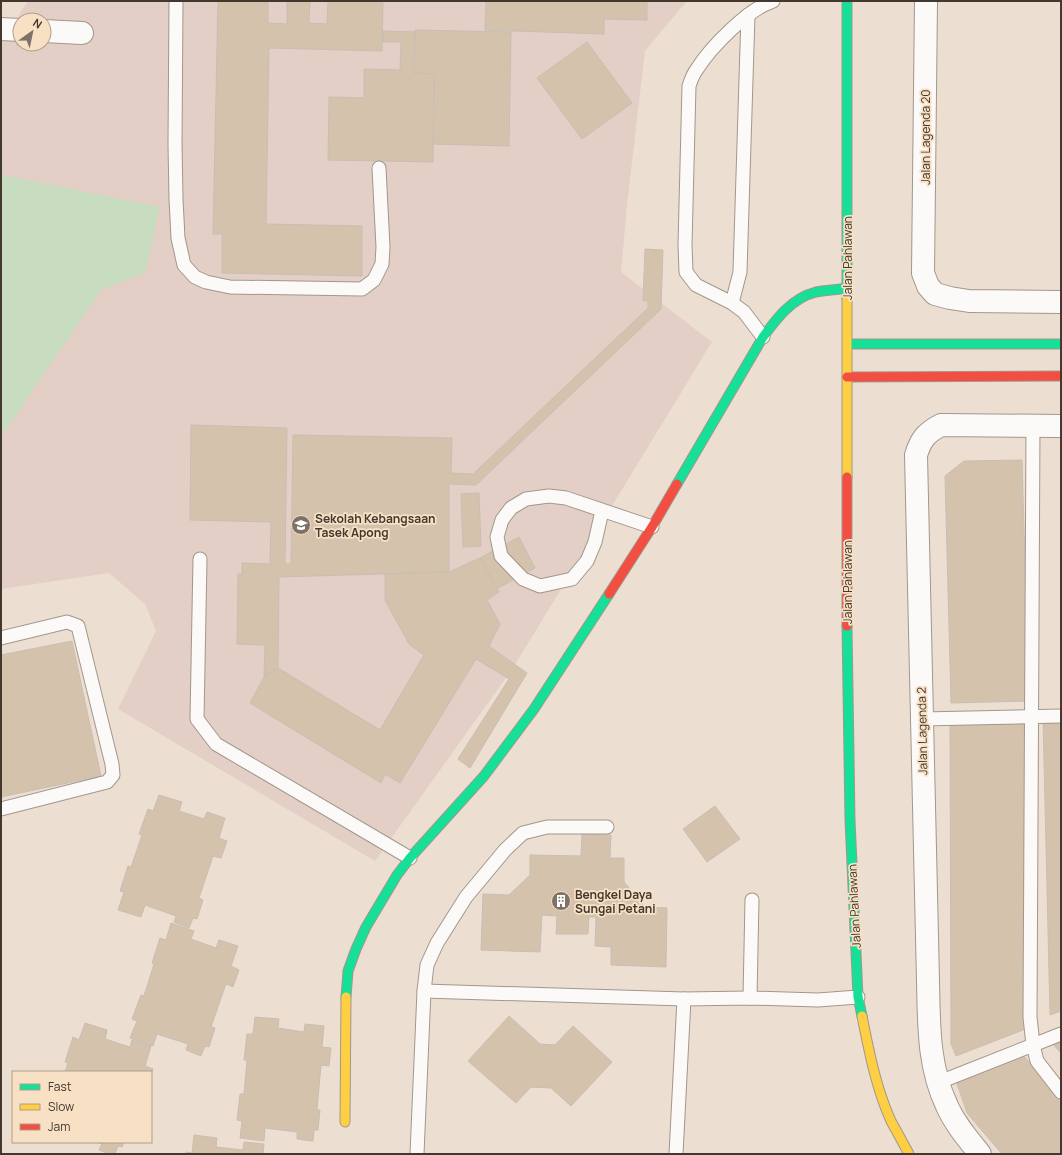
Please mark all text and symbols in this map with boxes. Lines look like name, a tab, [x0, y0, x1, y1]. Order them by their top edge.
north arrow	[12, 12, 52, 52]
text: N	[30, 15, 45, 32]
street label: Jalan Lagenda 20	[917, 89, 934, 185]
street label: Jalan Pahlawan	[839, 216, 856, 300]
place label: Sekolah Kebangsaan Tasek Apong	[315, 510, 436, 541]
school or university icon: Sekolah Kebangsaan Tasek Apong	[290, 514, 312, 536]
street label: Jalan Pahlawan	[839, 540, 856, 624]
street label: Jalan Lagenda 2	[913, 687, 931, 775]
street label: Jalan Pahlawan	[843, 864, 865, 948]
place label: Bengkel Daya Sungai Petani	[575, 886, 656, 917]
building icon: Bengkel Daya Sungai Petani	[550, 890, 572, 912]
legend	[12, 1071, 152, 1143]
text: Fast	[48, 1078, 72, 1095]
text: Slow	[48, 1098, 74, 1115]
text: Jam	[48, 1118, 70, 1135]

